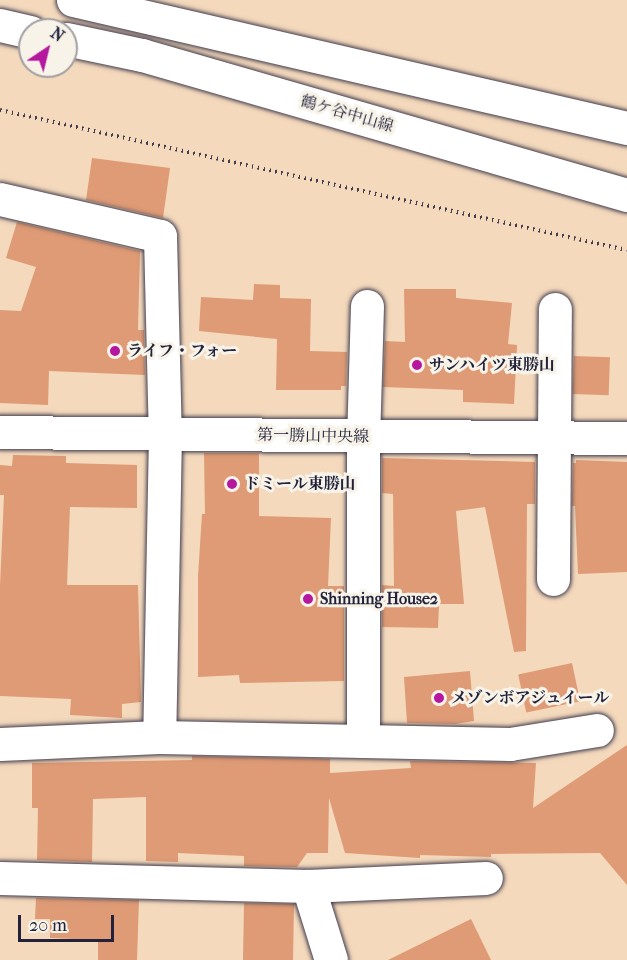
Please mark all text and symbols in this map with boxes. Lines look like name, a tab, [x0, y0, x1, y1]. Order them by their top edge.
north arrow	[18, 18, 78, 78]
text: N	[47, 23, 68, 46]
street label: 鶴ケ谷中山線	[298, 92, 396, 136]
place label: ライフ・フォー	[127, 341, 239, 361]
marker: ライフ・フォー	[108, 344, 122, 358]
place label: サンハイツ東勝山	[429, 355, 557, 375]
marker: サンハイツ東勝山	[410, 358, 424, 372]
street label: 第一勝山中央線	[257, 425, 369, 447]
place label: ドミール東勝山	[244, 474, 356, 494]
marker: ドミール東勝山	[225, 477, 239, 491]
place label: Shinning House2	[320, 589, 438, 609]
marker: Shinning House2	[301, 592, 315, 606]
place label: メゾンボアジュイール	[451, 688, 611, 708]
marker: メゾンボアジュイール	[432, 691, 446, 705]
scale bar	[21, 903, 117, 941]
text: 20 m	[29, 915, 67, 936]

